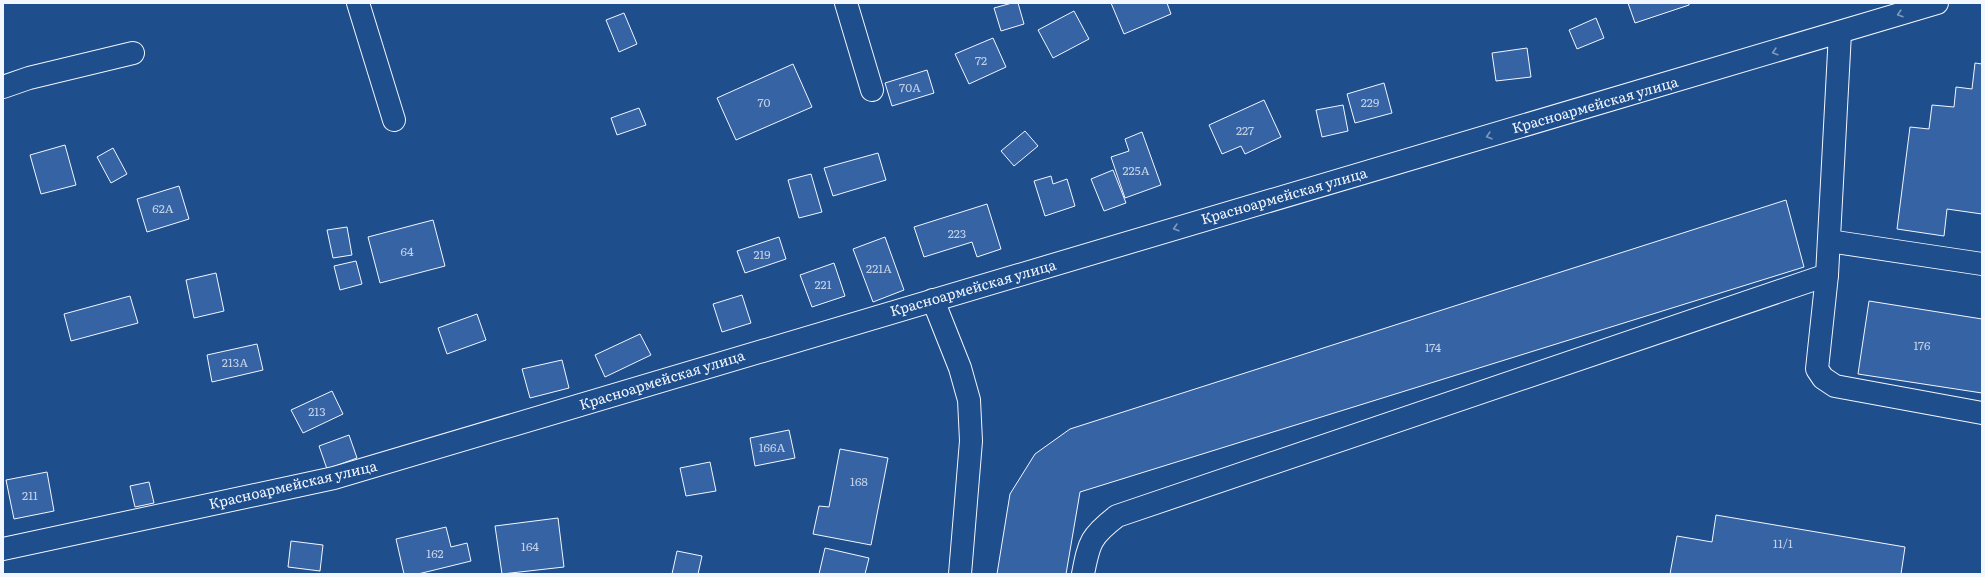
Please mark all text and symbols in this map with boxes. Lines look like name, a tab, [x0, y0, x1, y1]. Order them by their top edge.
one-way arrow	[1896, 9, 1903, 18]
one-way arrow	[1772, 47, 1779, 56]
house number: 72	[975, 51, 987, 69]
street label: Красноармейская улица	[1509, 71, 1681, 137]
house number: 70А	[899, 78, 921, 96]
house number: 70	[757, 93, 771, 111]
house number: 229	[1361, 93, 1379, 111]
house number: 227	[1236, 121, 1254, 139]
one-way arrow	[1486, 131, 1493, 140]
house number: 225А	[1122, 161, 1150, 179]
street label: Красноармейская улица	[1198, 162, 1370, 228]
house number: 62А	[152, 199, 174, 217]
one-way arrow	[1173, 223, 1180, 232]
house number: 223	[948, 224, 966, 242]
house number: 64	[400, 242, 414, 260]
house number: 219	[753, 245, 771, 263]
street label: Красноармейская улица	[887, 254, 1059, 320]
house number: 221А	[866, 259, 892, 277]
house number: 221	[814, 275, 832, 293]
house number: 176	[1913, 336, 1931, 354]
house number: 174	[1425, 338, 1442, 356]
street label: Красноармейская улица	[577, 344, 747, 414]
house number: 213А	[222, 353, 248, 371]
house number: 213	[308, 402, 326, 420]
house number: 166А	[759, 438, 785, 456]
street label: Красноармейская улица	[207, 455, 379, 513]
house number: 168	[850, 472, 868, 490]
house number: 211	[22, 486, 38, 504]
house number: 11/1	[1773, 534, 1793, 552]
house number: 164	[521, 537, 539, 555]
house number: 162	[426, 544, 444, 562]

